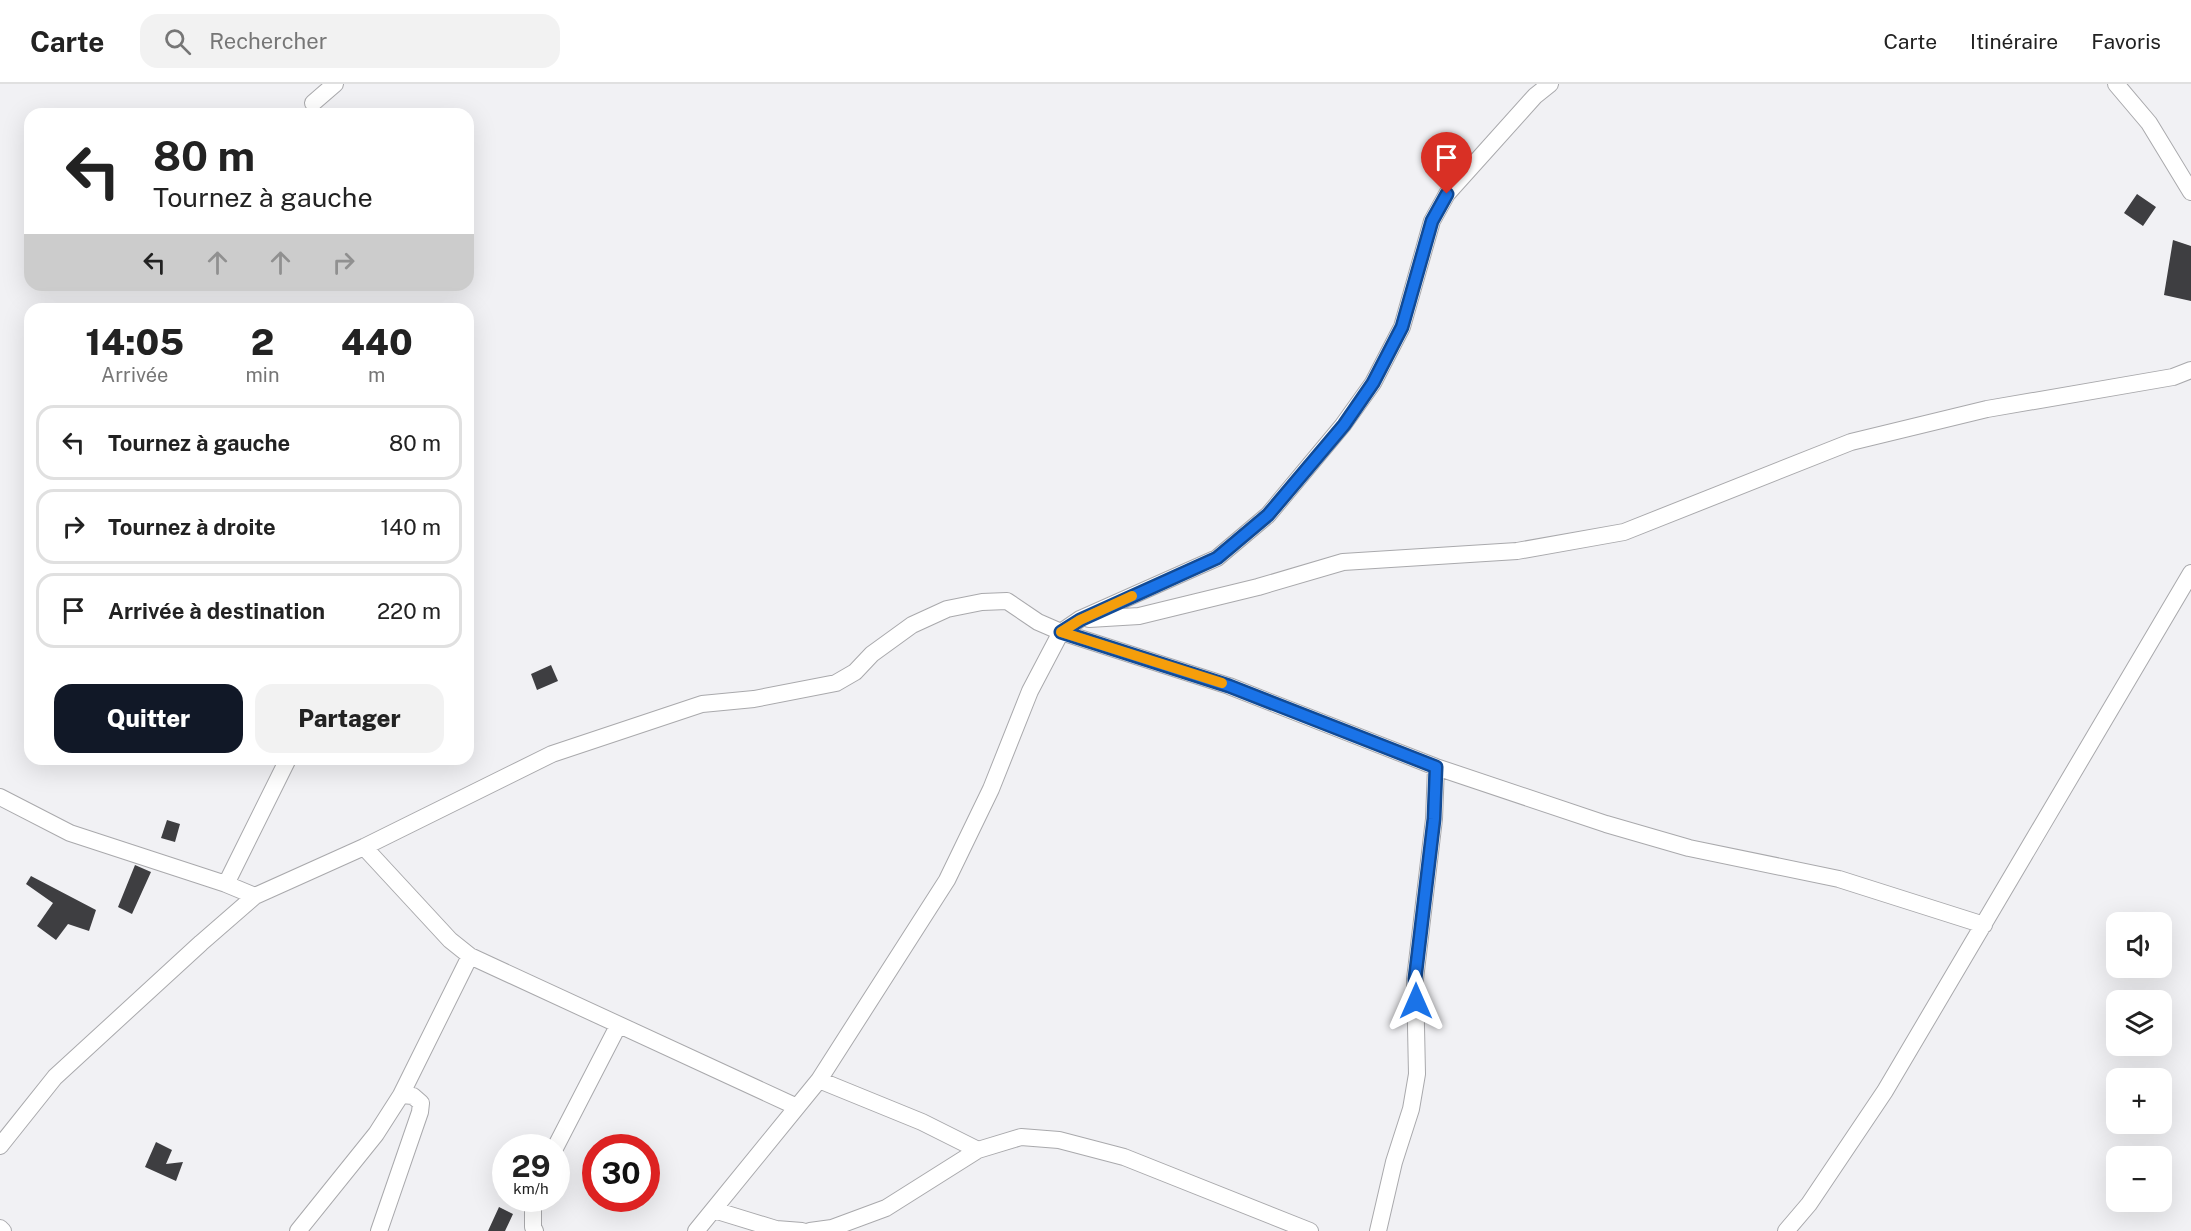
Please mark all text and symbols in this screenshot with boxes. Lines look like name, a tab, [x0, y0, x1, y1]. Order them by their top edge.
search box	[140, 14, 560, 68]
text: Carte	[30, 25, 104, 58]
icon: search	[161, 25, 194, 58]
text: Rechercher	[209, 28, 327, 54]
text: Carte	[1883, 29, 1937, 54]
text: Itinéraire	[1970, 29, 2058, 54]
text: Favoris	[2091, 29, 2161, 54]
text: 80 m	[153, 131, 255, 180]
icon: left	[54, 132, 132, 210]
pin	[1421, 132, 1472, 194]
icon: arrive	[1430, 141, 1463, 174]
text: Tournez à gauche	[153, 181, 373, 213]
icon: left	[138, 246, 171, 279]
icon: ahead	[201, 246, 234, 279]
icon: ahead	[264, 246, 297, 279]
icon: right	[327, 246, 360, 279]
text: 14:05	[85, 321, 184, 363]
text: 2	[251, 321, 274, 363]
text: 440	[341, 321, 413, 363]
text: Arrivée	[101, 363, 168, 387]
text: min	[246, 363, 279, 387]
text: m	[368, 363, 385, 387]
icon: left	[57, 426, 90, 459]
text: Tournez à gauche	[108, 430, 290, 456]
text: 80 m	[389, 430, 441, 456]
icon: right	[57, 510, 90, 543]
text: Tournez à droite	[108, 514, 276, 540]
text: 140 m	[380, 514, 441, 540]
icon: arrive	[57, 594, 90, 627]
text: Arrivée à destination	[108, 598, 325, 624]
text: 220 m	[377, 598, 441, 624]
button: Quitter	[54, 684, 243, 753]
button: Partager	[255, 684, 444, 753]
map controls	[2106, 912, 2172, 1212]
button: sound	[2106, 912, 2172, 978]
position arrow	[1384, 969, 1448, 1033]
button: layers	[2106, 990, 2172, 1056]
button: +	[2106, 1068, 2172, 1134]
speed limit sign: 30	[582, 1134, 660, 1212]
button: −	[2106, 1146, 2172, 1212]
text: 29	[512, 1148, 550, 1184]
text: km/h	[513, 1180, 549, 1197]

